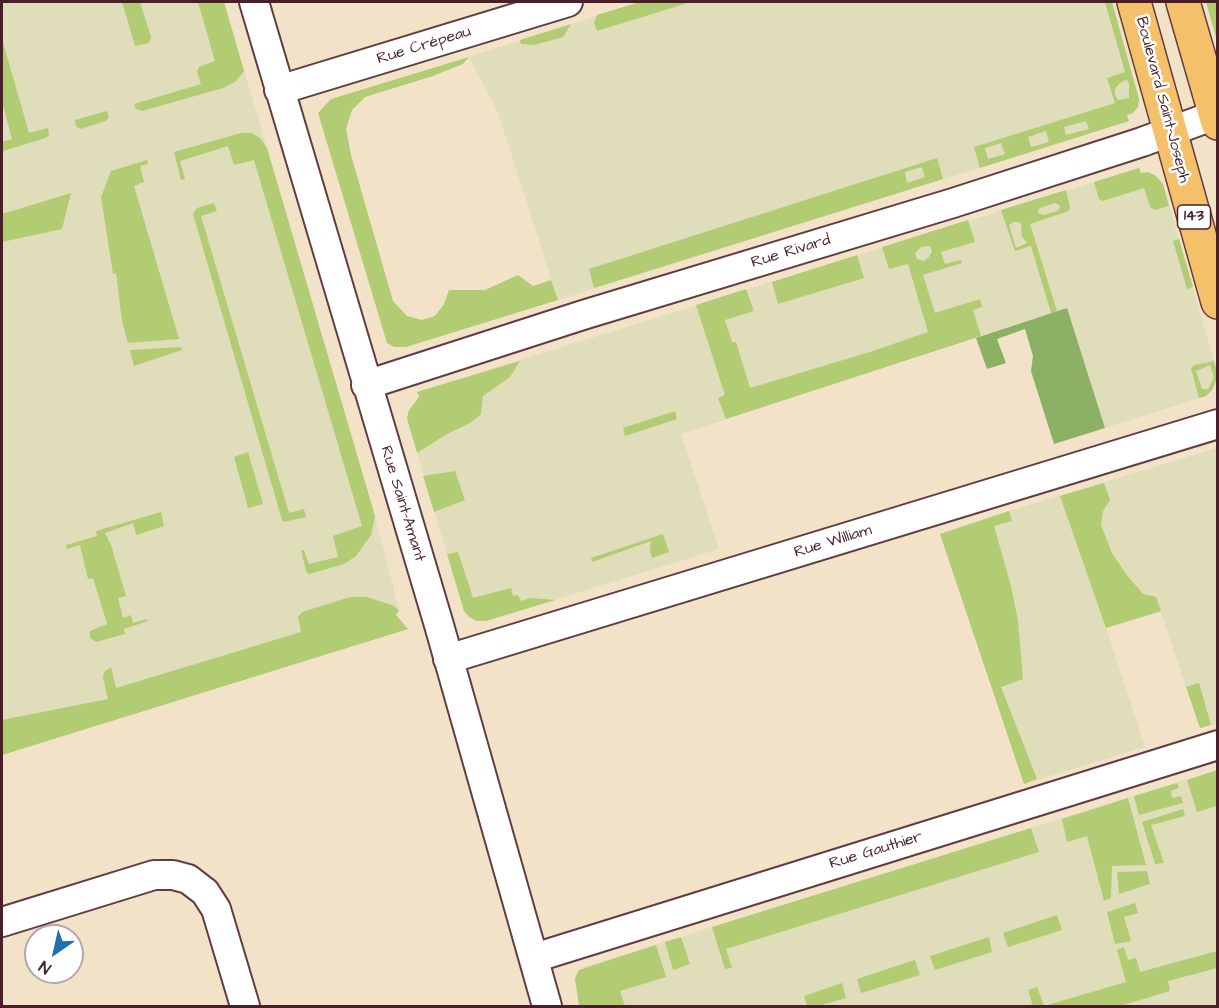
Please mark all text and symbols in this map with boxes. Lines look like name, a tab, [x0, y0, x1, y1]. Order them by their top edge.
street label: Boulevard Saint-Joseph	[1131, 15, 1193, 185]
street label: Rue Crépeau	[375, 23, 473, 69]
road number: 143	[1178, 205, 1210, 229]
street label: Rue Rivard	[749, 231, 833, 273]
street label: Rue Saint-Amant	[375, 444, 429, 564]
street label: Rue William	[792, 521, 874, 563]
street label: Rue Gauthier	[827, 828, 925, 874]
north arrow	[24, 924, 84, 984]
text: N	[35, 955, 55, 979]

